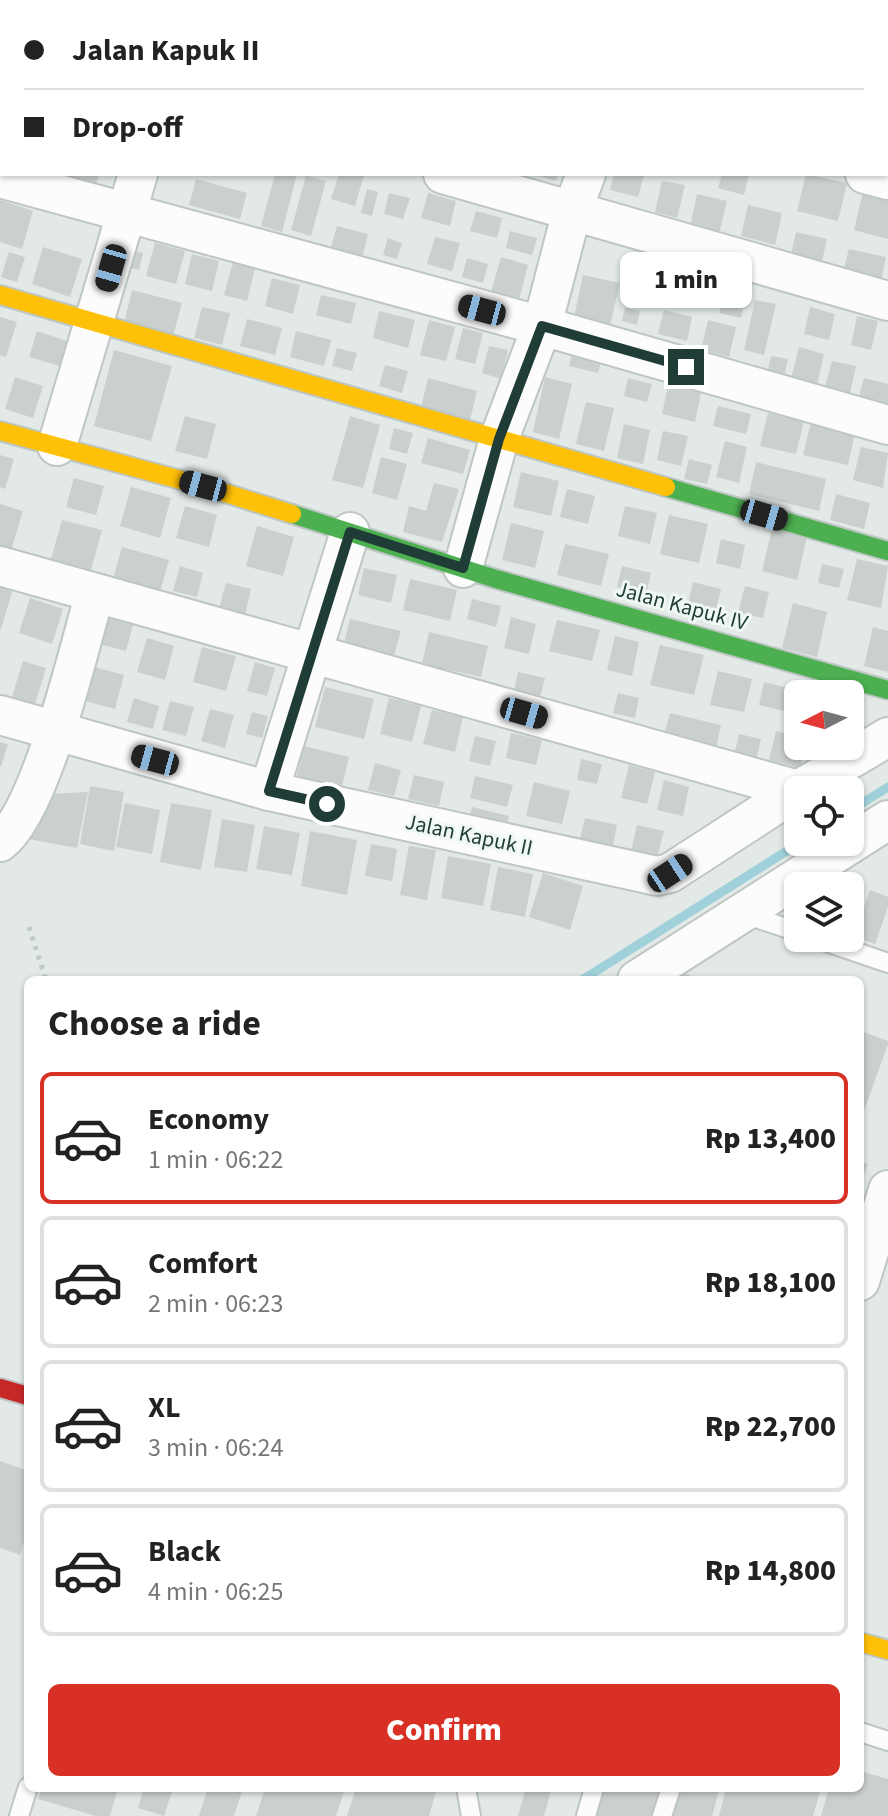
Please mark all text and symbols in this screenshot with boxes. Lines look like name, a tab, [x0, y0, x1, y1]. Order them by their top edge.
text: Jalan Kapuk II	[72, 29, 260, 72]
text: Drop-off	[72, 106, 183, 149]
car	[93, 242, 129, 294]
callout: 1 min	[620, 251, 752, 307]
text: 1 min	[654, 261, 718, 298]
car	[456, 292, 508, 328]
route end	[668, 349, 704, 385]
car	[177, 468, 229, 504]
car	[738, 497, 790, 533]
street label: Jalan Kapuk IV	[613, 573, 752, 639]
north arrow	[784, 680, 864, 760]
map controls	[784, 680, 864, 952]
car	[498, 695, 550, 731]
car	[129, 742, 181, 778]
button: locate	[784, 776, 864, 856]
route start	[309, 786, 345, 822]
street label: Jalan Kapuk II	[402, 806, 536, 864]
car	[643, 850, 697, 896]
button: layers	[784, 872, 864, 952]
text: Choose a ride	[48, 998, 261, 1049]
text: Economy	[148, 1098, 269, 1141]
icon: car	[52, 1102, 124, 1174]
text: Rp 13,400	[705, 1117, 836, 1160]
text: 1 min · 06:22	[148, 1141, 283, 1178]
text: Comfort	[148, 1242, 258, 1285]
icon: car	[52, 1246, 124, 1318]
text: Rp 18,100	[705, 1261, 836, 1304]
text: 2 min · 06:23	[148, 1285, 283, 1322]
text: XL	[148, 1386, 181, 1429]
icon: car	[52, 1390, 124, 1462]
text: Rp 22,700	[705, 1405, 836, 1448]
text: 3 min · 06:24	[148, 1429, 283, 1466]
text: Black	[148, 1530, 221, 1573]
icon: car	[52, 1534, 124, 1606]
text: Rp 14,800	[705, 1549, 836, 1592]
text: 4 min · 06:25	[148, 1573, 283, 1610]
button: Confirm	[48, 1684, 840, 1776]

